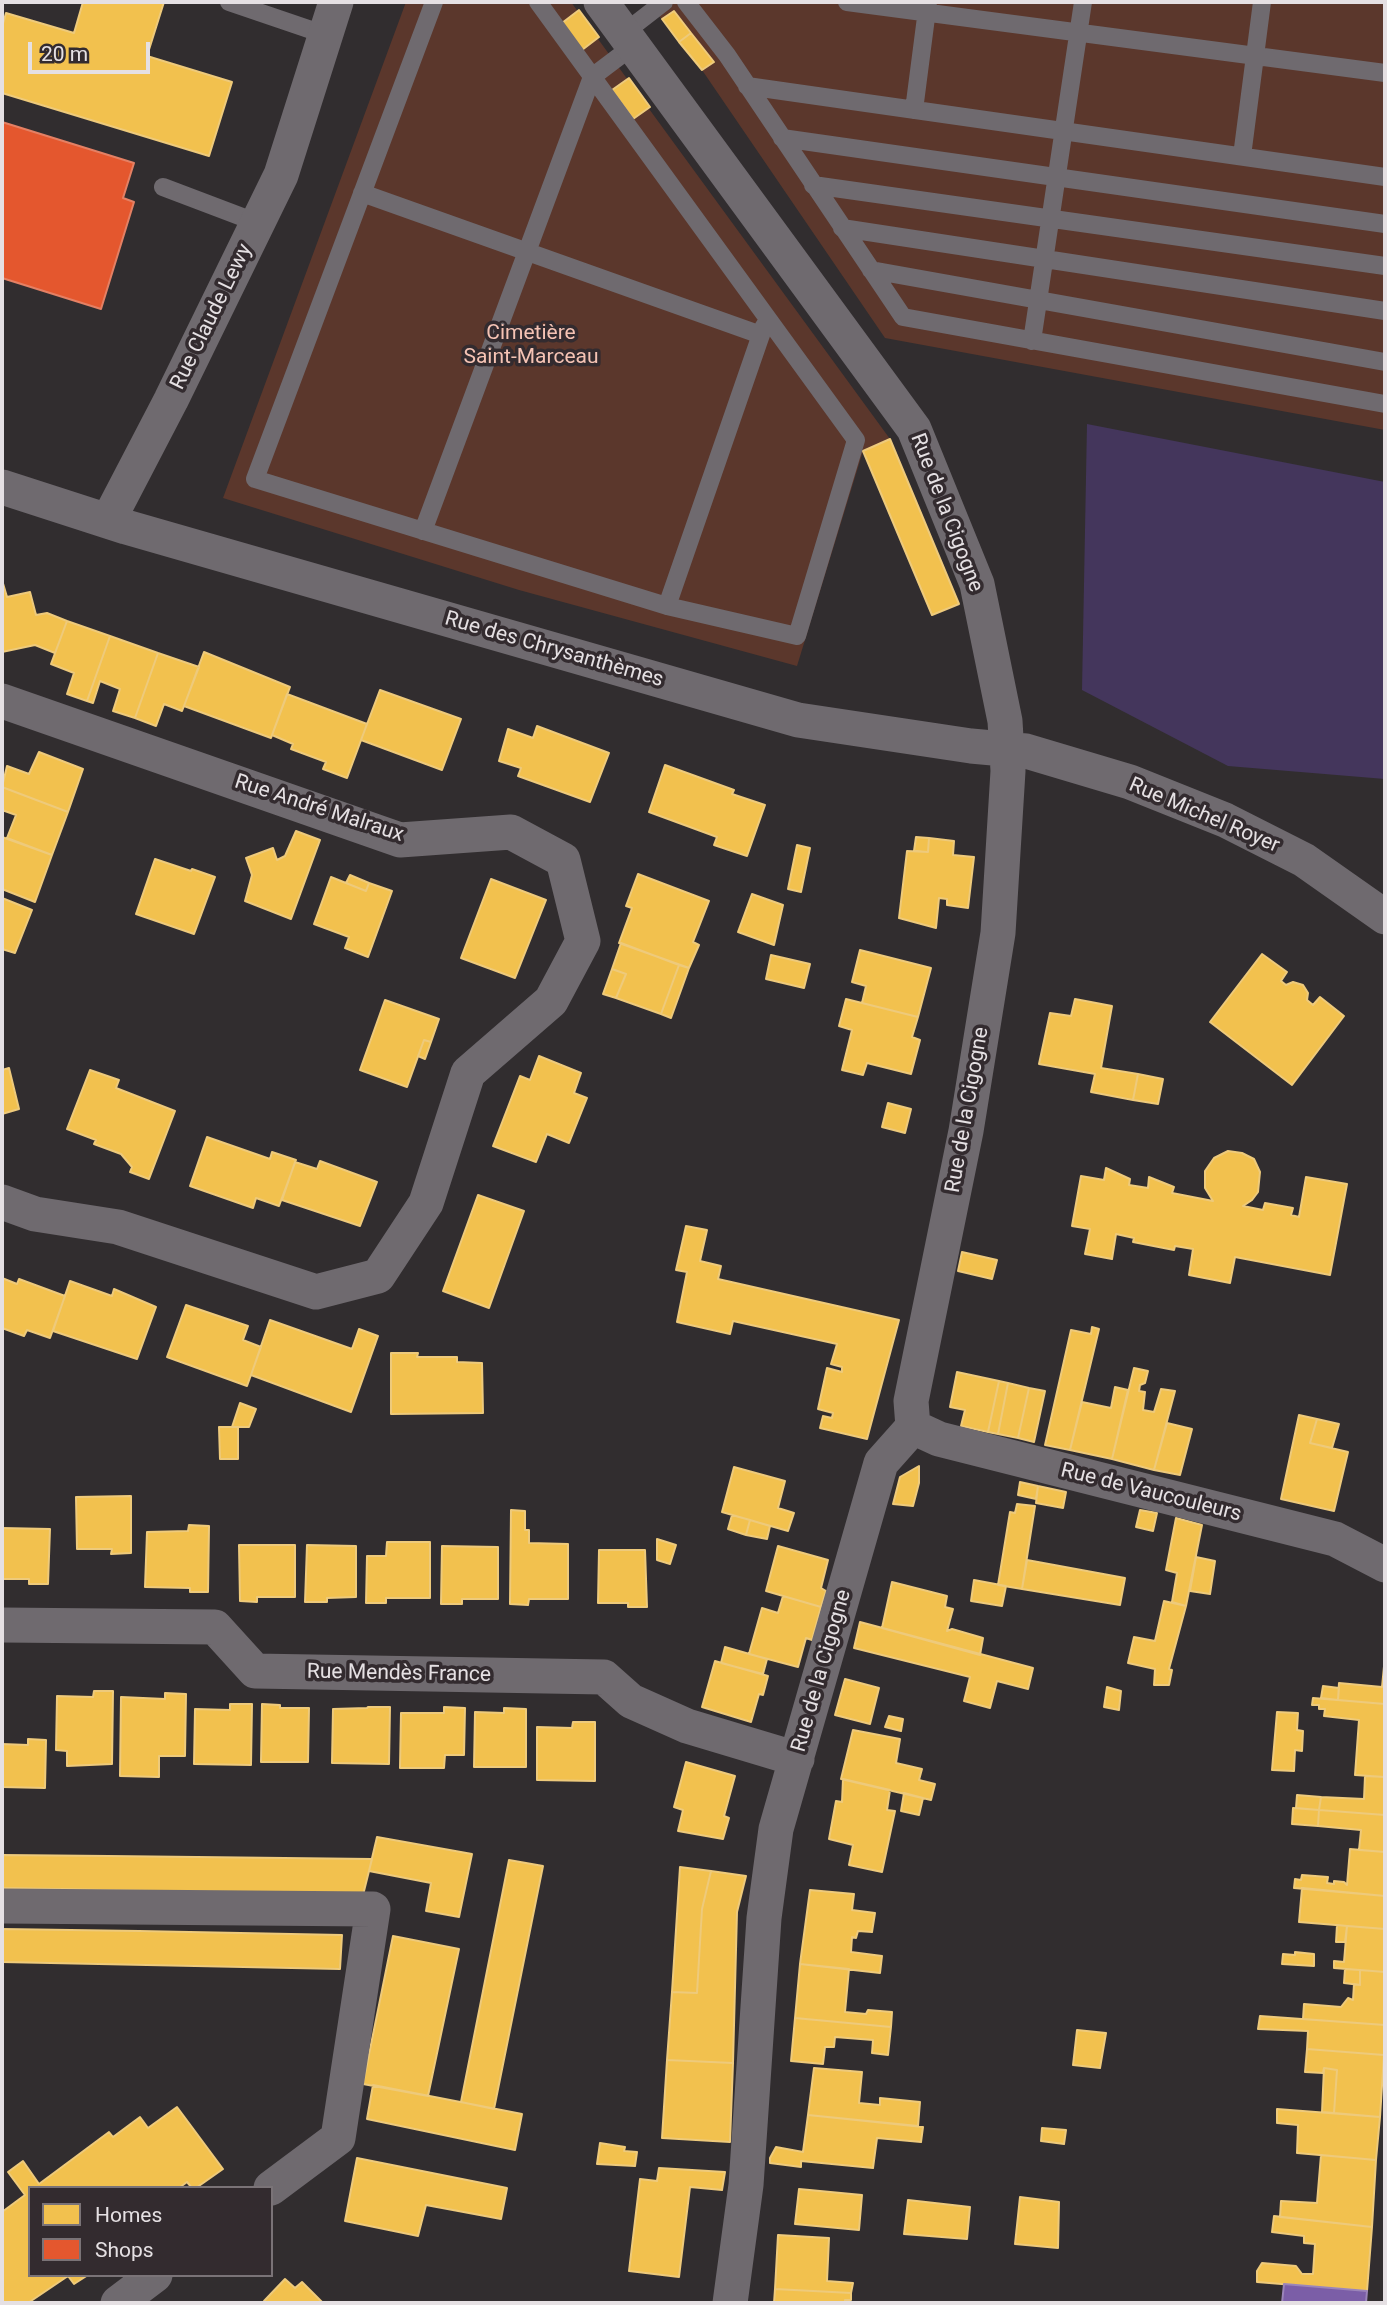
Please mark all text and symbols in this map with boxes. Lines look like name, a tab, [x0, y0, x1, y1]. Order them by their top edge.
scale bar	[32, 28, 154, 72]
text: 20 m	[41, 42, 88, 66]
street label: Rue Claude Lewy	[166, 240, 258, 394]
park label: Cimetière Saint-Marceau	[463, 321, 599, 371]
street label: Rue de la Cigogne	[904, 430, 988, 596]
street label: Rue des Chrysanthèmes	[442, 607, 666, 693]
street label: Rue André Malraux	[231, 770, 407, 848]
street label: Rue Michel Royer	[1125, 773, 1283, 859]
street label: Rue de la Cigogne	[941, 1025, 995, 1195]
street label: Rue de Vaucouleurs	[1058, 1458, 1244, 1528]
street label: Rue de la Cigogne	[787, 1587, 857, 1755]
street label: Rue Mendès France	[307, 1660, 491, 1688]
legend	[28, 2186, 273, 2277]
text: Homes	[95, 2203, 162, 2227]
text: Shops	[95, 2238, 154, 2262]

